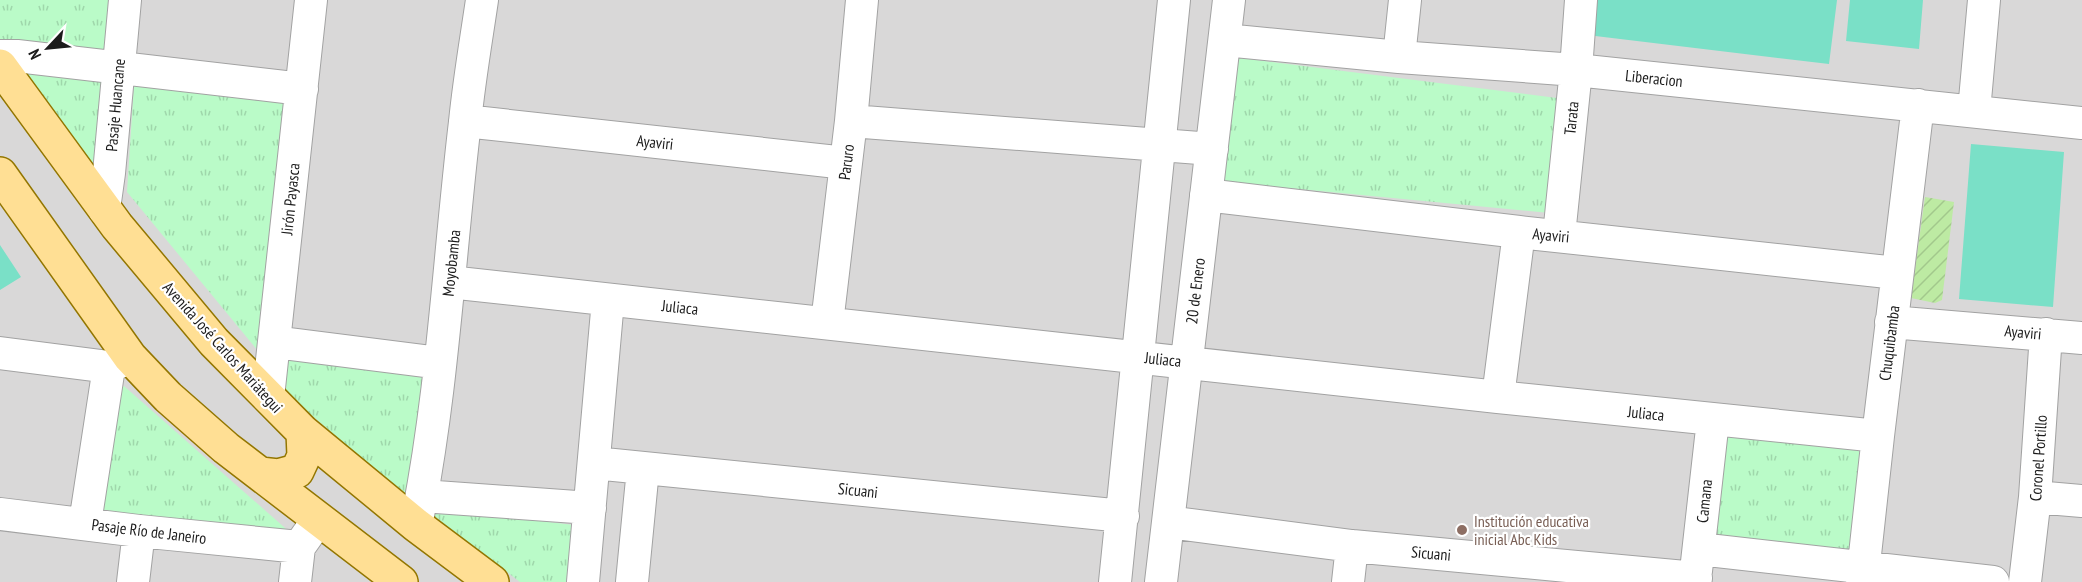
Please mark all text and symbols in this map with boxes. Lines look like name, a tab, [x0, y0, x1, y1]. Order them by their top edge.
north arrow	[18, 18, 78, 78]
text: N	[24, 46, 45, 63]
street label: Pasaje Huancane	[101, 58, 129, 152]
street label: Liberacion	[1624, 65, 1684, 91]
street label: Tarata	[1559, 100, 1583, 136]
street label: Ayaviri	[636, 130, 674, 154]
street label: Paruro	[834, 143, 858, 181]
street label: Jirón Payasca	[276, 162, 304, 237]
street label: Ayaviri	[1532, 223, 1570, 247]
street label: Moyobamba	[438, 229, 464, 297]
street label: 20 de Enero	[1181, 257, 1209, 325]
street label: Avenida José Carlos Mariátegui	[159, 277, 287, 417]
street label: Juliaca	[660, 295, 699, 319]
street label: Chuquibamba	[1874, 304, 1904, 382]
street label: Ayaviri	[2004, 320, 2042, 344]
street label: Juliaca	[1143, 347, 1182, 371]
street label: Juliaca	[1626, 401, 1665, 425]
street label: Coronel Portillo	[2025, 414, 2051, 502]
street label: Sicuani	[837, 478, 879, 502]
street label: Camana	[1692, 478, 1716, 524]
place label: Institución educativa inicial Abc Kids	[1474, 511, 1589, 549]
street label: Pasaje Río de Janeiro	[90, 514, 208, 548]
marker: Institución educativa inicial Abc Kids	[1455, 523, 1469, 537]
street label: Sicuani	[1410, 541, 1452, 565]

